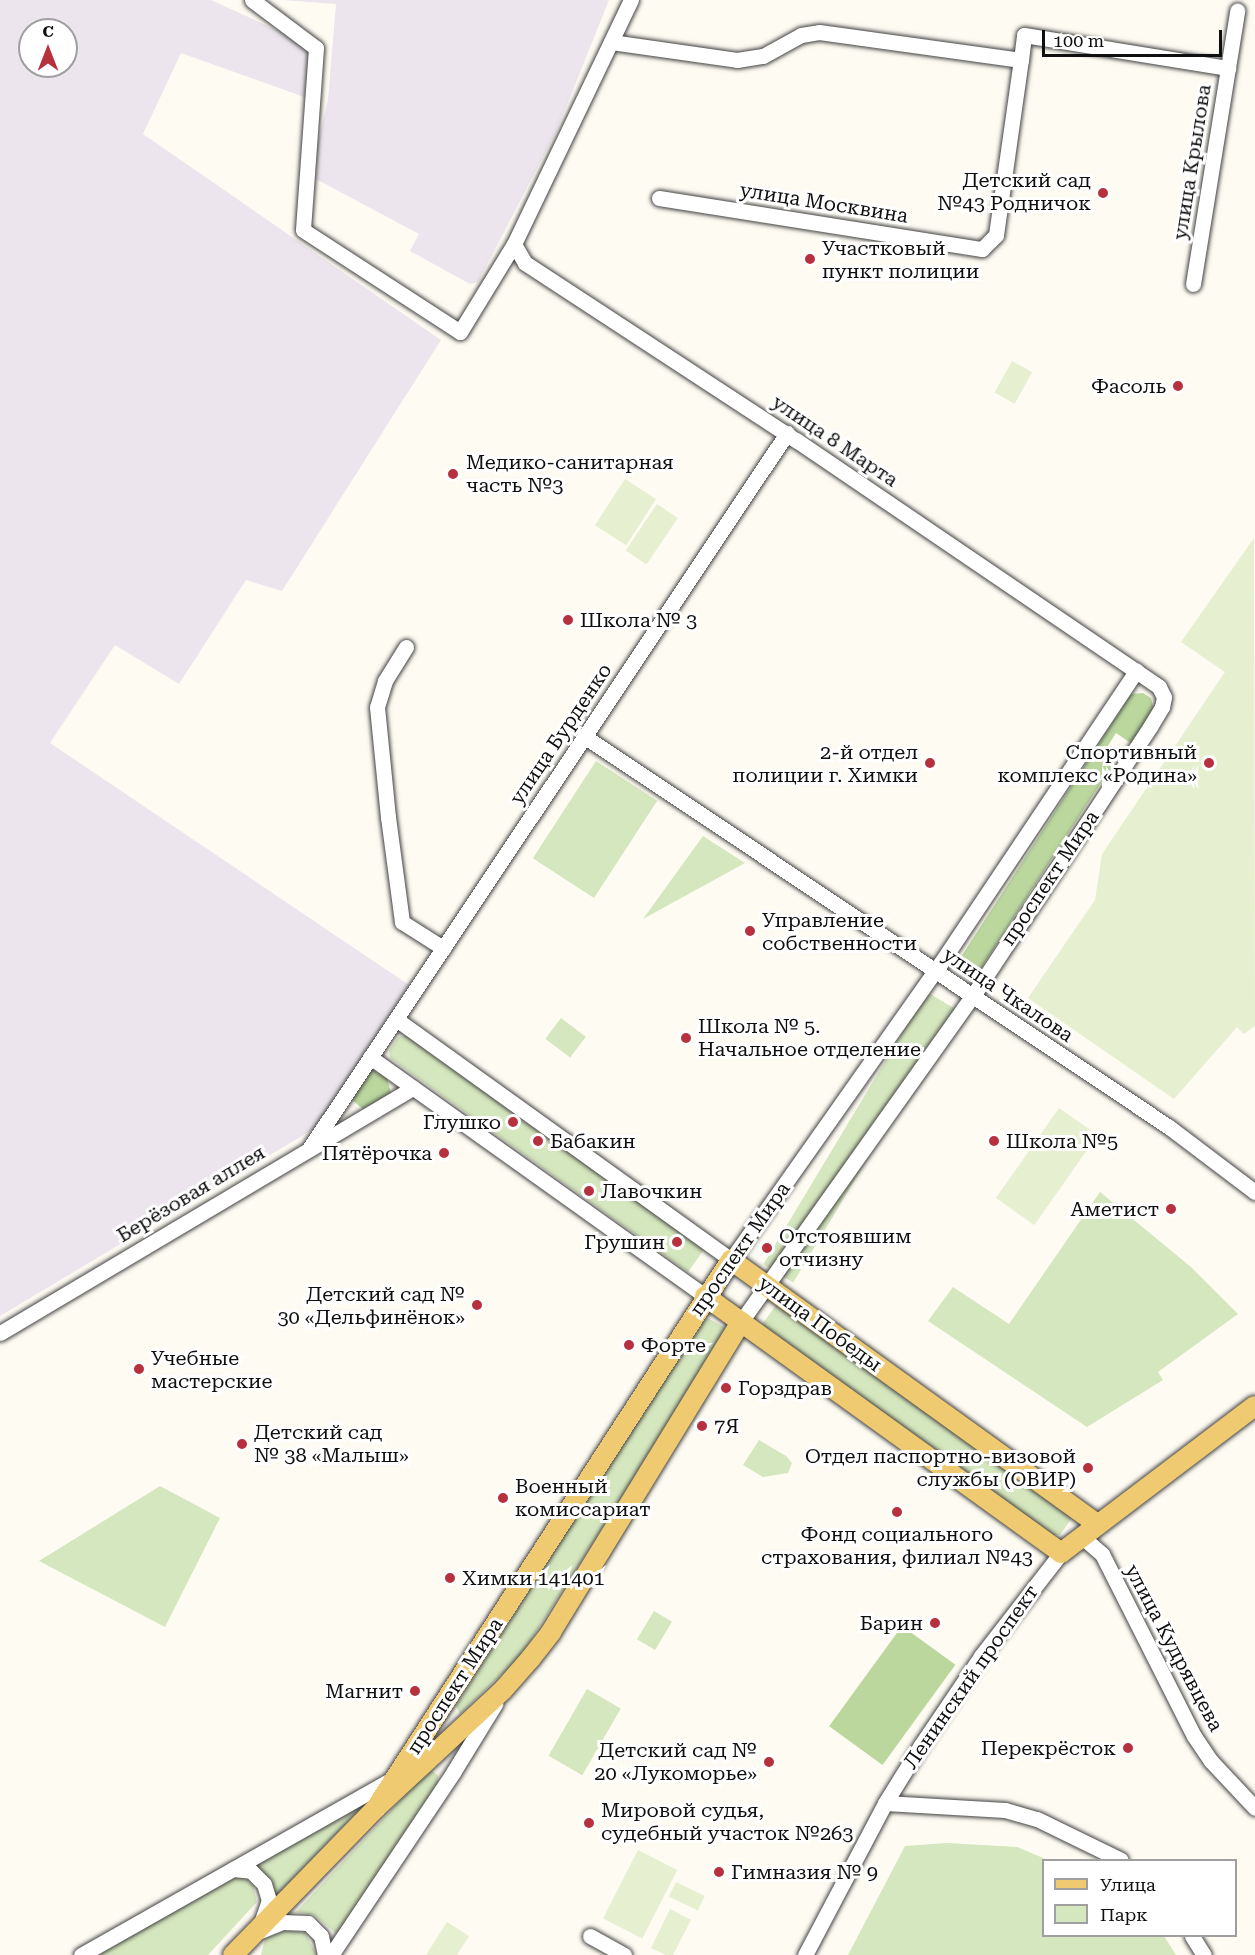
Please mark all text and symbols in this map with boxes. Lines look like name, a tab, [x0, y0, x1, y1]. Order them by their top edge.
north arrow	[18, 18, 78, 78]
scale bar	[1045, 18, 1225, 56]
text: С	[42, 22, 54, 41]
text: 100 m	[1053, 30, 1104, 51]
street label: улица Крылова	[1168, 83, 1216, 241]
place label: Детский сад №43 Родничок	[937, 169, 1091, 216]
street label: улица Москвина	[738, 178, 910, 228]
marker: Детский сад №43 Родничок	[1096, 186, 1110, 200]
place label: Участковый пункт полиции	[822, 236, 979, 283]
marker: Участковый пункт полиции	[803, 252, 817, 266]
place label: Фасоль	[1091, 374, 1166, 398]
marker: Фасоль	[1171, 379, 1185, 393]
street label: улица 8 Марта	[767, 390, 903, 492]
place label: Медико-санитарная часть №3	[466, 450, 674, 497]
marker: Медико-санитарная часть №3	[444, 465, 462, 483]
place label: Школа № 3	[580, 608, 697, 632]
marker: Школа № 3	[561, 613, 575, 627]
street label: улица Бурденко	[505, 659, 617, 809]
place label: 2-й отдел полиции г. Химки	[733, 740, 918, 787]
place label: Спортивный комплекс «Родина»	[997, 740, 1197, 787]
marker: 2-й отдел полиции г. Химки	[923, 756, 937, 770]
marker: Спортивный комплекс «Родина»	[1202, 756, 1216, 770]
street label: проспект Мира	[996, 806, 1104, 950]
place label: Управление собственности	[762, 908, 917, 955]
marker: Управление собственности	[743, 924, 757, 938]
street label: улица Чкалова	[938, 943, 1078, 1047]
place label: Школа № 5. Начальное отделение	[698, 1014, 921, 1061]
marker: Школа № 5. Начальное отделение	[679, 1031, 693, 1045]
place label: Глушко	[423, 1110, 501, 1134]
marker: Глушко	[506, 1115, 520, 1129]
place label: Бабакин	[550, 1129, 636, 1153]
place label: Школа №5	[1006, 1129, 1118, 1153]
marker: Бабакин	[531, 1134, 545, 1148]
marker: Школа №5	[987, 1134, 1001, 1148]
street label: Берёзовая аллея	[113, 1140, 269, 1248]
place label: Пятёрочка	[322, 1141, 432, 1165]
marker: Пятёрочка	[437, 1146, 451, 1160]
street label: проспект Мира	[685, 1177, 795, 1321]
place label: Лавочкин	[601, 1179, 702, 1203]
marker: Лавочкин	[582, 1184, 596, 1198]
place label: Аметист	[1071, 1197, 1159, 1221]
marker: Аметист	[1164, 1202, 1178, 1216]
place label: Отстоявшим отчизну	[779, 1224, 911, 1271]
place label: Грушин	[584, 1230, 665, 1254]
marker: Грушин	[670, 1235, 684, 1249]
marker: Отстоявшим отчизну	[760, 1241, 774, 1255]
street label: улица Победы	[754, 1271, 886, 1377]
place label: Детский сад № 30 «Дельфинёнок»	[277, 1282, 465, 1329]
marker: Детский сад № 30 «Дельфинёнок»	[470, 1298, 484, 1312]
place label: Форте	[641, 1333, 706, 1357]
marker: Форте	[622, 1338, 636, 1352]
place label: Учебные мастерские	[151, 1346, 272, 1393]
marker: Учебные мастерские	[132, 1362, 146, 1376]
place label: Горздрав	[738, 1376, 832, 1400]
marker: Горздрав	[719, 1381, 733, 1395]
place label: 7Я	[714, 1414, 739, 1438]
marker: 7Я	[695, 1419, 709, 1433]
place label: Детский сад № 38 «Малыш»	[254, 1420, 409, 1467]
marker: Детский сад № 38 «Малыш»	[235, 1437, 249, 1451]
place label: Отдел паспортно-визовой службы (ОВИР)	[805, 1444, 1076, 1491]
marker: Отдел паспортно-визовой службы (ОВИР)	[1081, 1461, 1095, 1475]
place label: Военный комиссариат	[515, 1474, 651, 1521]
marker: Военный комиссариат	[496, 1491, 510, 1505]
marker: Фонд социального страхования, филиал №43	[890, 1505, 904, 1519]
place label: Фонд социального страхования, филиал №43	[761, 1522, 1033, 1569]
street label: улица Кудрявцева	[1120, 1560, 1228, 1736]
place label: Химки 141401	[462, 1566, 605, 1590]
marker: Химки 141401	[443, 1571, 457, 1585]
street label: Ленинский проспект	[899, 1581, 1043, 1773]
place label: Барин	[860, 1611, 923, 1635]
street label: проспект Мира	[402, 1613, 508, 1759]
marker: Барин	[928, 1616, 942, 1630]
place label: Магнит	[325, 1679, 403, 1703]
marker: Магнит	[408, 1684, 422, 1698]
place label: Перекрёсток	[981, 1736, 1116, 1760]
place label: Детский сад № 20 «Лукоморье»	[594, 1738, 757, 1785]
marker: Перекрёсток	[1121, 1741, 1135, 1755]
marker: Детский сад № 20 «Лукоморье»	[762, 1755, 776, 1769]
place label: Мировой судья, судебный участок №263	[601, 1799, 853, 1846]
marker: Мировой судья, судебный участок №263	[582, 1816, 596, 1830]
legend	[1042, 1859, 1237, 1937]
place label: Гимназия № 9	[731, 1860, 878, 1884]
marker: Гимназия № 9	[712, 1865, 726, 1879]
text: Улица	[1100, 1874, 1156, 1895]
text: Парк	[1100, 1904, 1148, 1925]

